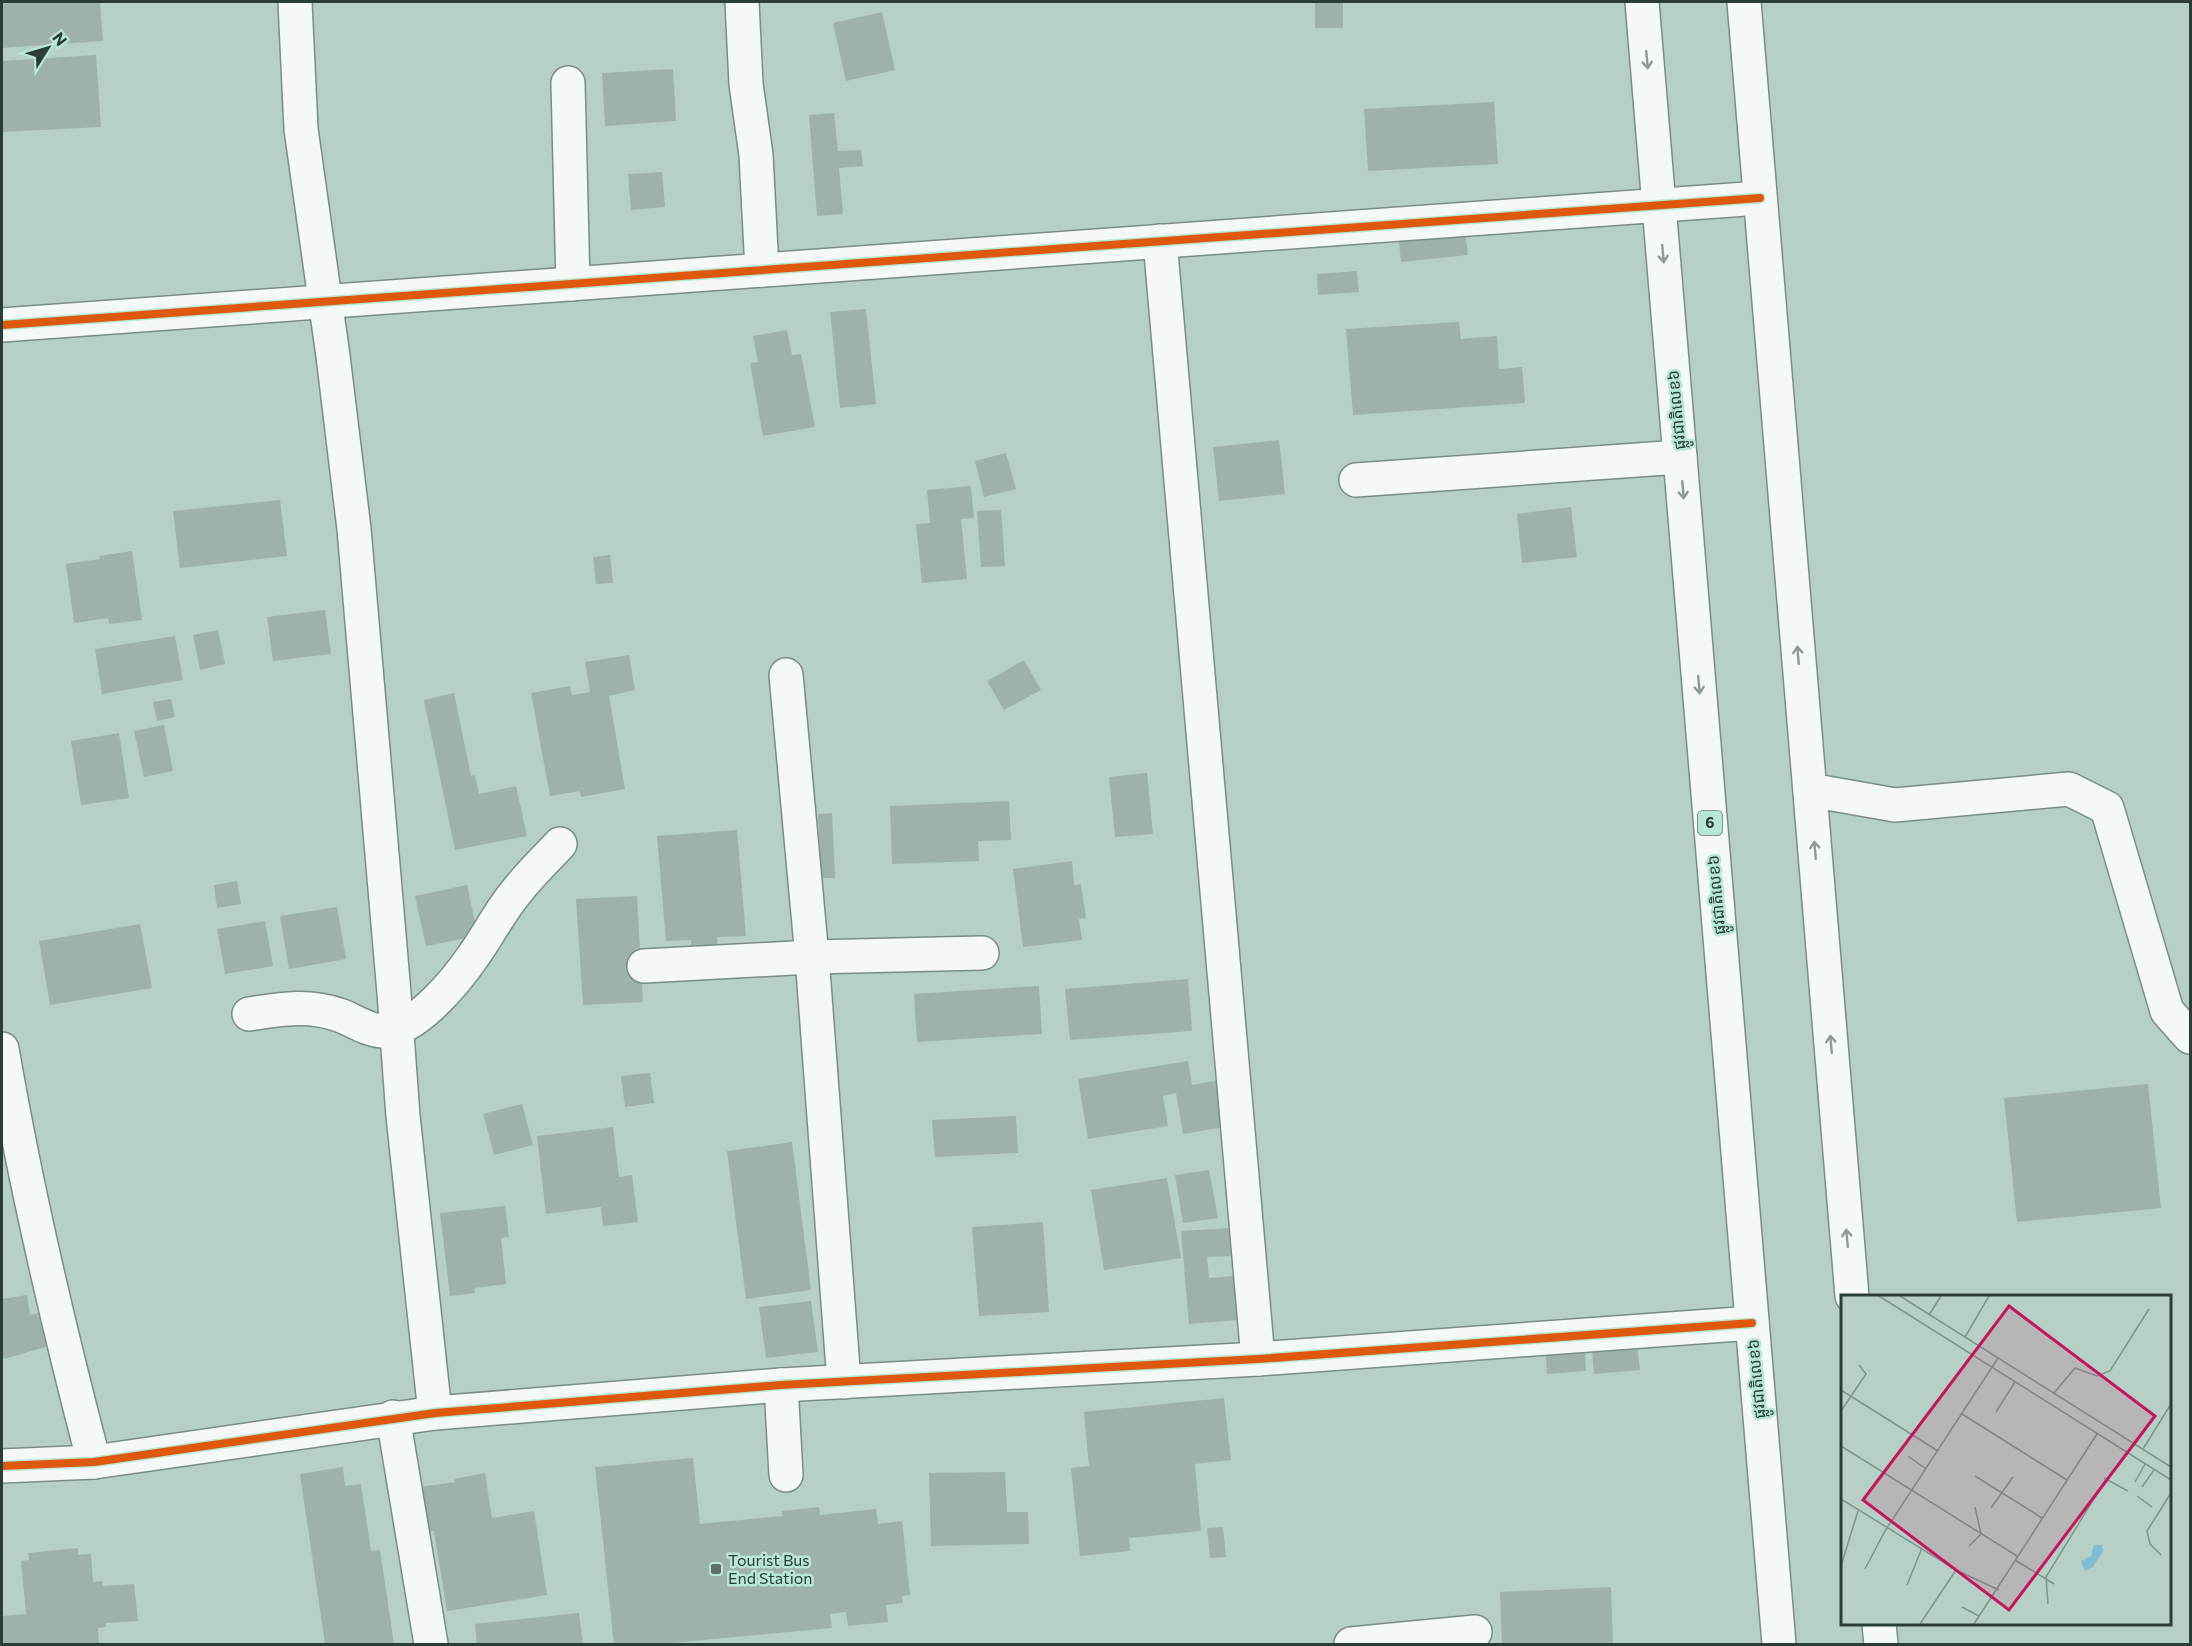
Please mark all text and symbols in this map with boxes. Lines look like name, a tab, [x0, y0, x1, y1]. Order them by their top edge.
north arrow	[18, 18, 78, 78]
text: N	[49, 28, 72, 49]
one-way arrow	[1642, 49, 1653, 69]
one-way arrow	[1658, 244, 1669, 264]
street label: ផ្លូវជាតិលេខ៦	[1663, 369, 1694, 451]
one-way arrow	[1678, 480, 1689, 500]
one-way arrow	[1793, 646, 1804, 666]
one-way arrow	[1694, 674, 1705, 694]
road number: 6	[1698, 811, 1722, 835]
one-way arrow	[1809, 840, 1820, 860]
street label: ផ្លូវជាតិលេខ៦	[1703, 854, 1734, 936]
one-way arrow	[1825, 1034, 1836, 1054]
one-way arrow	[1841, 1229, 1852, 1249]
inset map	[1841, 1295, 2171, 1625]
street label: ផ្លូវជាតិលេខ៦	[1743, 1338, 1774, 1420]
place label: Tourist Bus End Station	[728, 1550, 813, 1587]
marker: Tourist Bus End Station	[709, 1562, 723, 1576]

